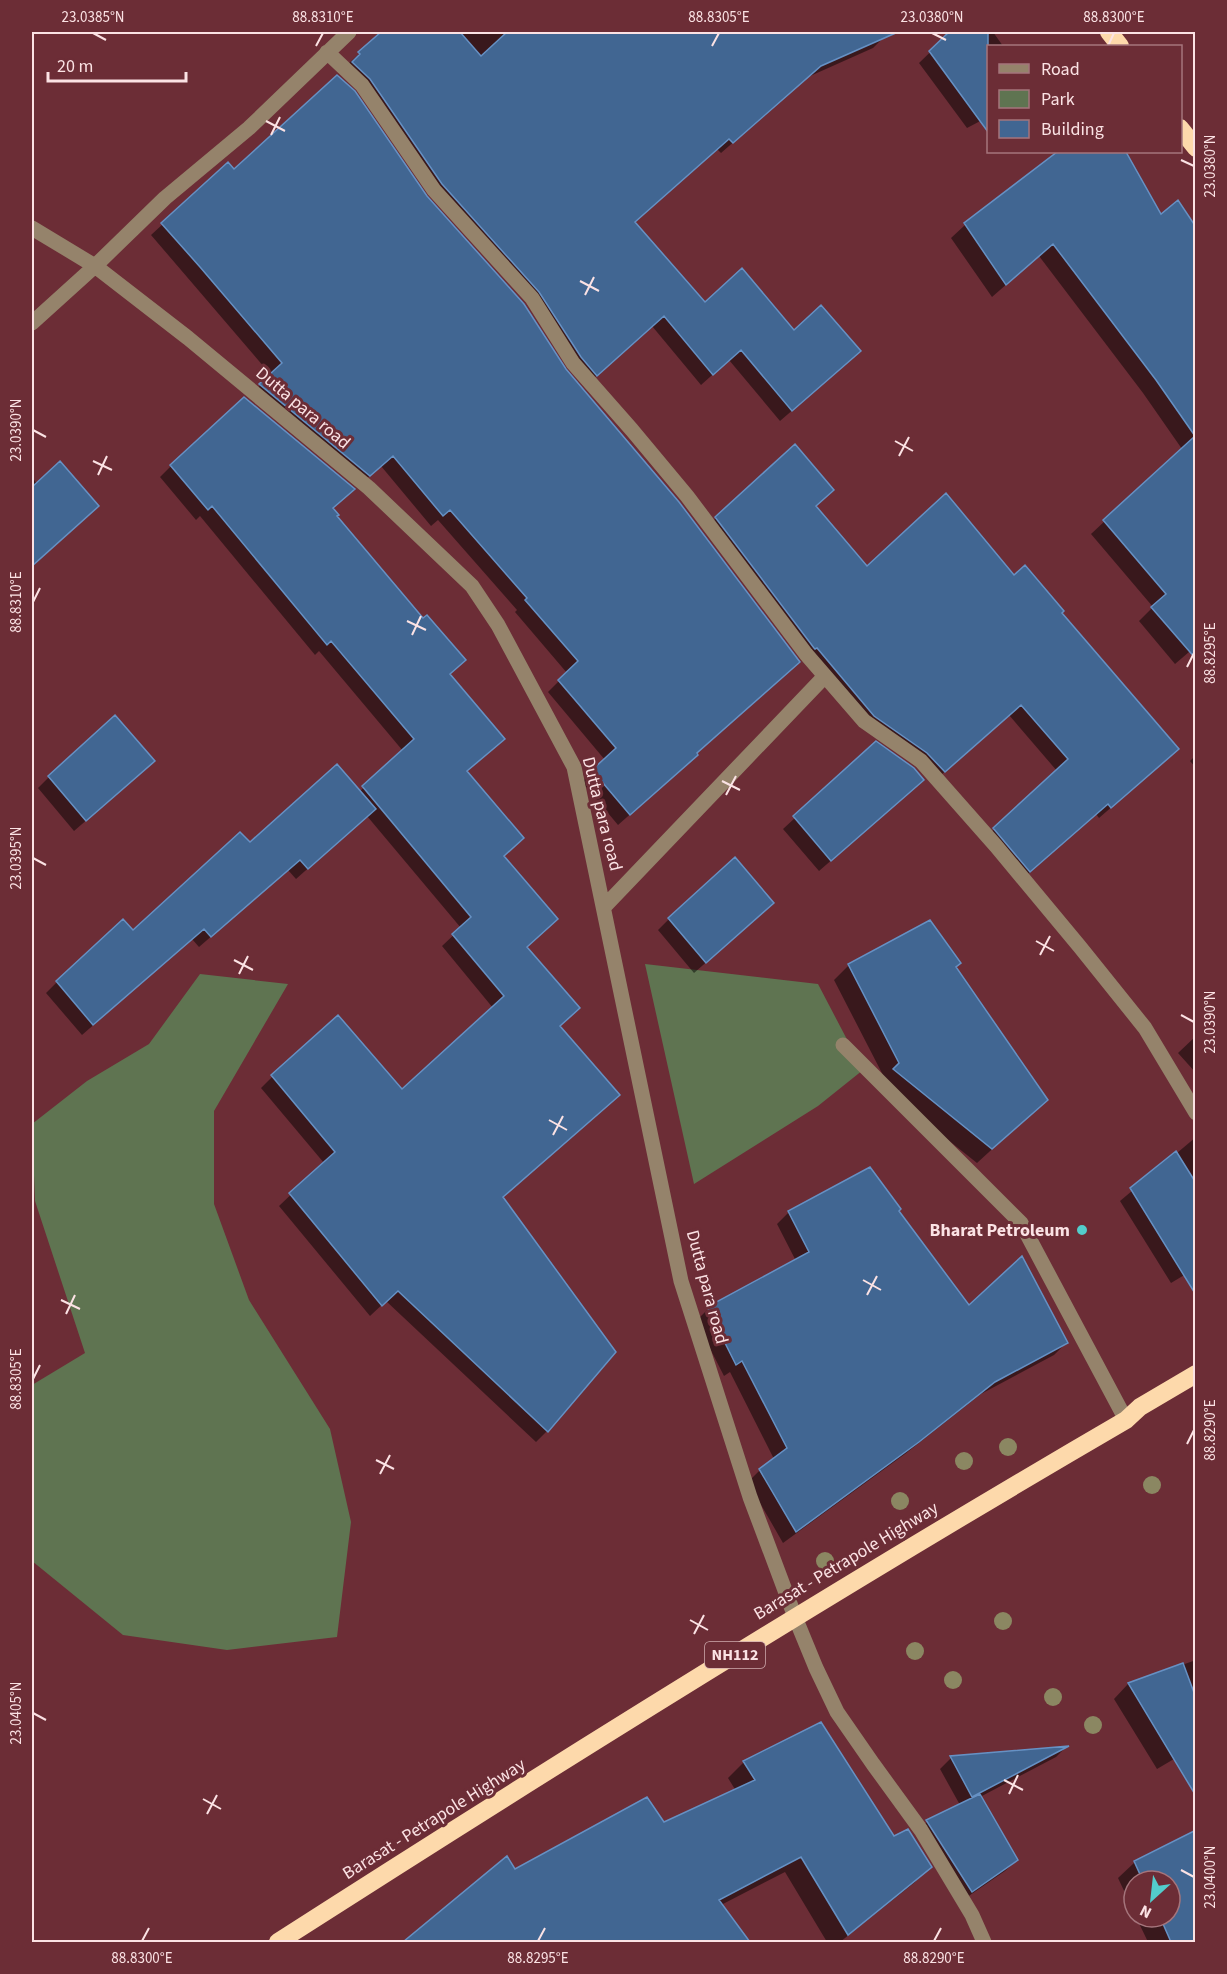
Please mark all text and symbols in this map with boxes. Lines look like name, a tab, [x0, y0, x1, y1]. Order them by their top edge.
text: 23.0385°N	[61, 7, 125, 28]
text: 88.8310°E	[292, 7, 354, 28]
text: 88.8305°E	[688, 7, 750, 28]
text: 23.0380°N	[900, 7, 964, 28]
text: 88.8300°E	[1083, 7, 1145, 28]
scale bar	[48, 45, 186, 83]
legend	[987, 45, 1182, 153]
text: 20 m	[57, 54, 93, 79]
text: Road	[1041, 57, 1080, 82]
text: Park	[1041, 87, 1075, 112]
text: Building	[1041, 117, 1104, 142]
text: 23.0380°N	[1200, 134, 1221, 198]
street label: Dutta para road	[250, 361, 356, 455]
text: 23.0390°N	[6, 398, 27, 462]
text: 88.8310°E	[6, 571, 27, 633]
text: 88.8295°E	[1200, 622, 1221, 684]
street label: Dutta para road	[576, 754, 628, 874]
text: 23.0395°N	[6, 826, 27, 890]
text: 23.0390°N	[1200, 990, 1221, 1054]
place label: Bharat Petroleum	[930, 1218, 1070, 1243]
marker: Bharat Petroleum	[1075, 1223, 1089, 1237]
street label: Dutta para road	[680, 1227, 734, 1347]
text: 88.8305°E	[6, 1348, 27, 1410]
text: 88.8290°E	[1200, 1399, 1221, 1461]
street label: Barasat - Petrapole Highway	[749, 1496, 944, 1626]
road number: NH112	[705, 1642, 765, 1668]
text: 23.0405°N	[6, 1681, 27, 1745]
street label: Barasat - Petrapole Highway	[338, 1752, 531, 1886]
text: 23.0400°N	[1200, 1845, 1221, 1909]
north arrow	[1122, 1869, 1182, 1929]
text: N	[1136, 1899, 1155, 1924]
text: 88.8300°E	[111, 1948, 173, 1969]
text: 88.8295°E	[507, 1948, 569, 1969]
text: 88.8290°E	[903, 1948, 965, 1969]

